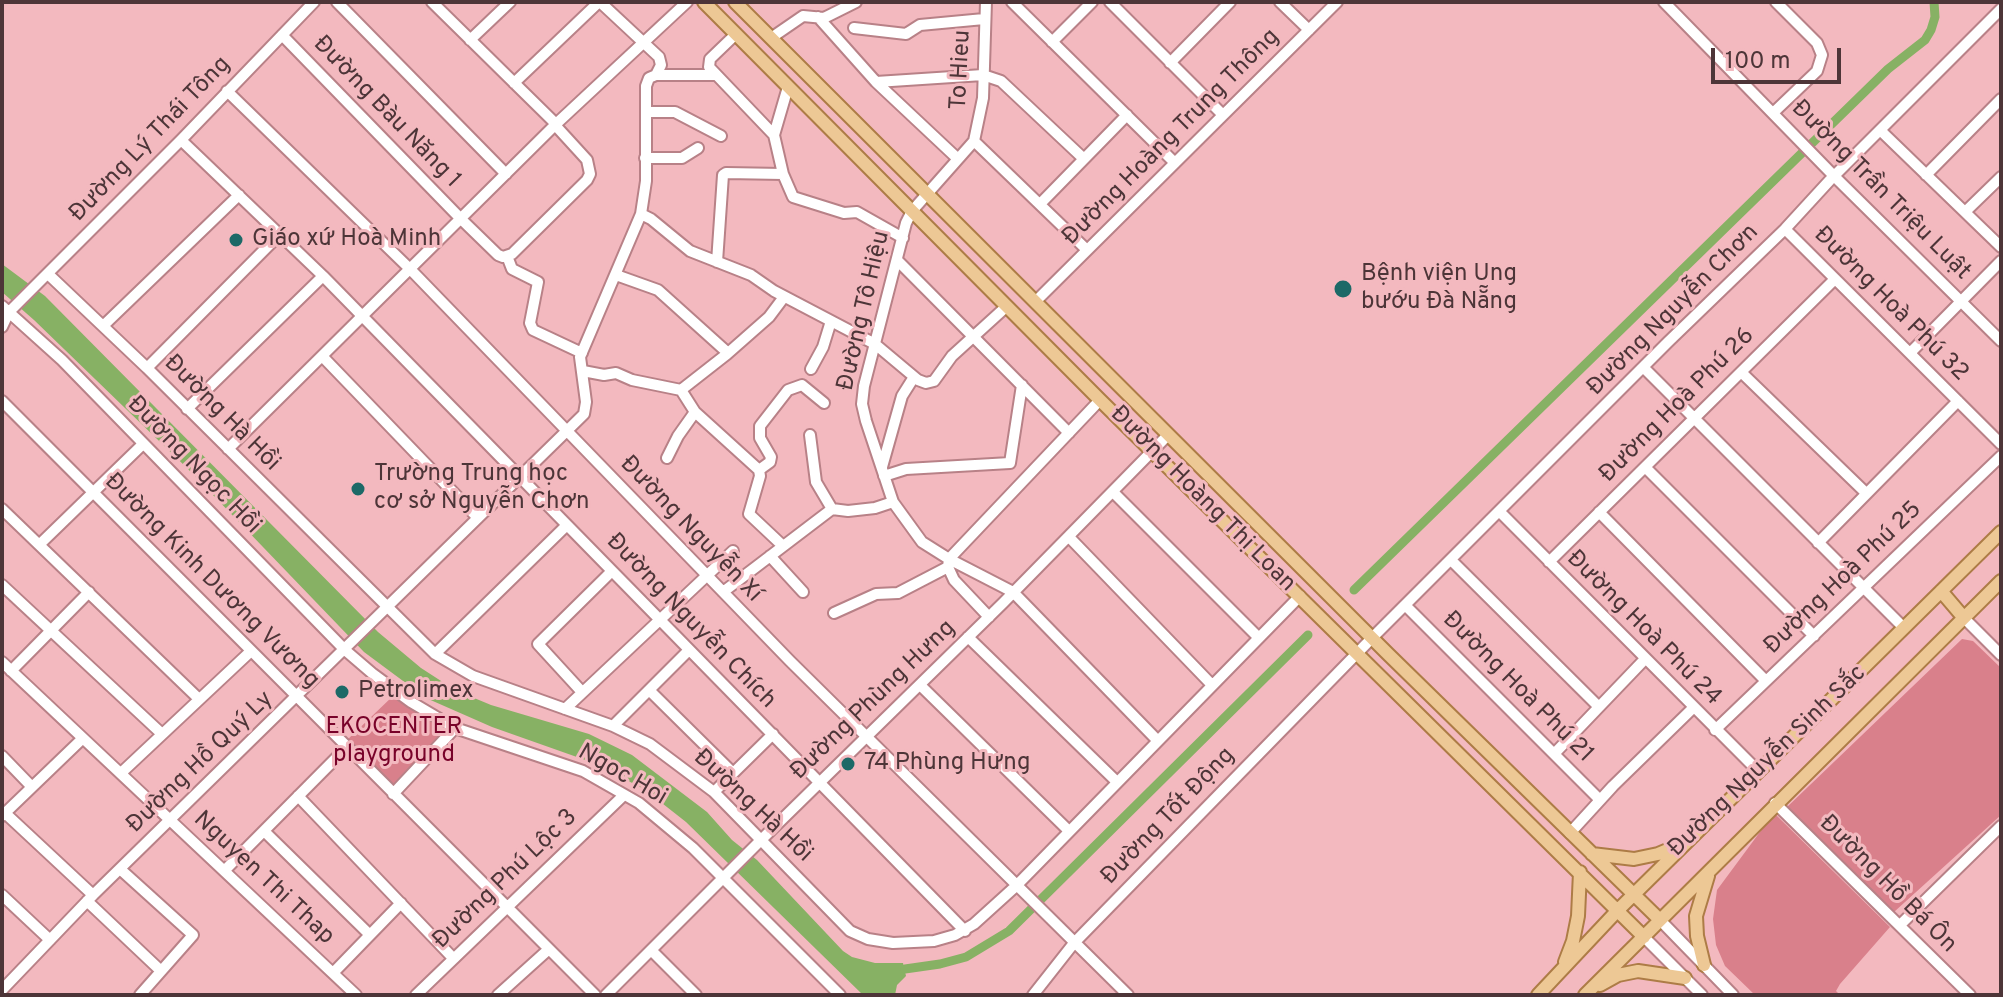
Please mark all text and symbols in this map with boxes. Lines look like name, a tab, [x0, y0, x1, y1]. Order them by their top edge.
street label: Đường Hoàng Trung Thông	[1058, 24, 1286, 252]
street label: To Hieu	[946, 29, 978, 111]
street label: Đường Bàu Năng 1	[306, 31, 466, 195]
scale bar	[1715, 32, 1845, 82]
text: 100 m	[1725, 47, 1791, 77]
street label: Đường Lý Thái Tông	[65, 51, 237, 229]
street label: Đường Trần Triệu Luật	[1784, 95, 1976, 287]
street label: Đường Nguyễn Chơn	[1582, 219, 1766, 403]
street label: Đường Hoà Phú 32	[1807, 222, 1973, 388]
place label: Giáo xứ Hoà Minh	[252, 226, 441, 254]
street label: Đường Tô Hiệu	[833, 228, 897, 394]
marker: Giáo xứ Hoà Minh	[227, 231, 245, 249]
place label: Bệnh viện Ung bướu Đà Nẵng	[1361, 261, 1517, 317]
marker: Bệnh viện Ung bướu Đà Nẵng	[1332, 278, 1354, 300]
street label: Đường Hoà Phú 26	[1595, 323, 1761, 489]
street label: Đường Hà Hồi	[157, 350, 285, 478]
street label: Đường Ngọc Hồi	[120, 391, 266, 541]
street label: Đường Hoàng Thị Loan	[1103, 401, 1301, 599]
street label: Đường Nguyễn Xí	[613, 451, 767, 609]
place label: Trường Trung học cơ sở Nguyễn Chơn	[374, 461, 590, 517]
street label: Đường Kinh Dương Vương	[97, 468, 325, 696]
marker: Trường Trung học cơ sở Nguyễn Chơn	[349, 480, 367, 498]
street label: Đường Hoà Phú 25	[1759, 496, 1929, 662]
street label: Đường Nguyễn Chích	[599, 528, 781, 716]
street label: Đường Hoà Phú 24	[1559, 545, 1727, 713]
street label: Đường Hoà Phú 21	[1435, 606, 1599, 770]
street label: Đường Phùng Hưng	[786, 615, 962, 787]
street label: Đường Nguyễn Sinh Sắc	[1663, 660, 1873, 864]
place label: Petrolimex	[358, 678, 474, 706]
marker: Petrolimex	[333, 683, 351, 701]
street label: Đường Hồ Quý Ly	[122, 686, 280, 840]
park label: EKOCENTER playground	[325, 714, 463, 770]
street label: Ngoc Hoi	[572, 739, 672, 813]
street label: Đường Tốt Động	[1096, 742, 1242, 892]
street label: Đường Hà Hồi	[686, 744, 818, 870]
place label: 74 Phùng Hưng	[864, 750, 1031, 778]
marker: 74 Phùng Hưng	[839, 755, 857, 773]
street label: Đường Phú Lộc 3	[428, 804, 584, 956]
street label: Nguyen Thi Thap	[186, 806, 340, 952]
street label: Đường Hồ Bá Ôn	[1812, 810, 1962, 960]

